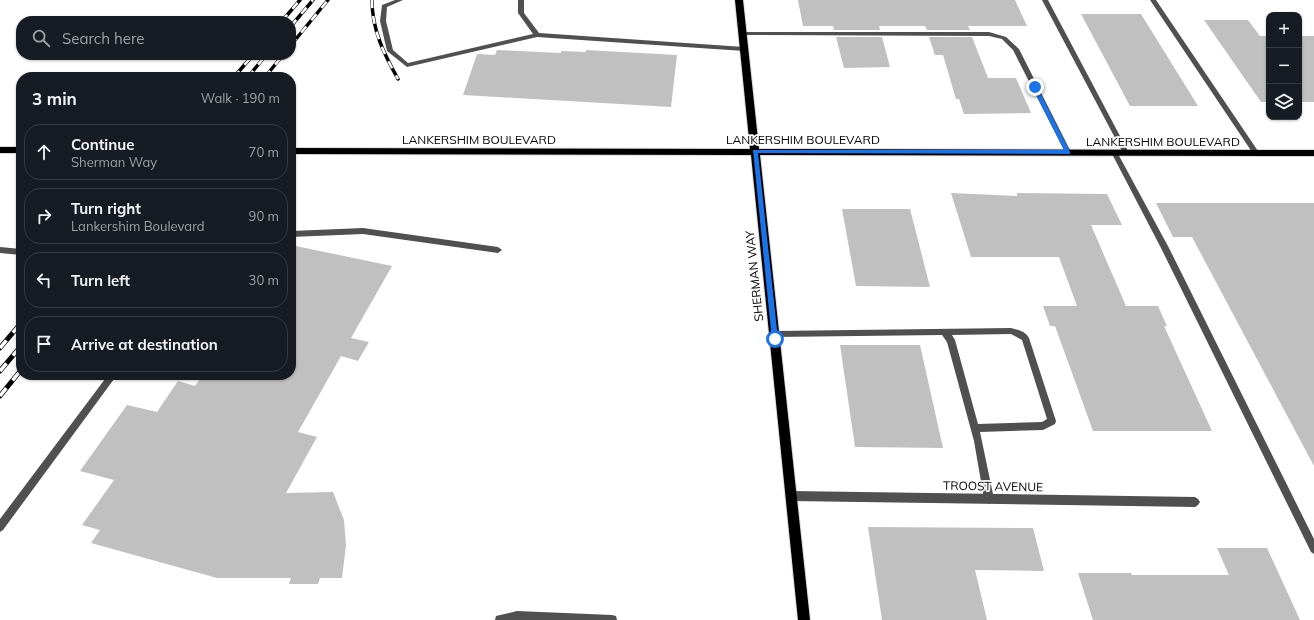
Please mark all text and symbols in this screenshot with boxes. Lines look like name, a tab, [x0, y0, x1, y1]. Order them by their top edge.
map controls	[1266, 12, 1302, 120]
button: +	[1266, 12, 1302, 48]
search box	[16, 16, 296, 60]
icon: search	[30, 27, 52, 49]
text: Search here	[62, 29, 144, 48]
button: −	[1266, 48, 1302, 84]
route end	[1026, 78, 1044, 96]
button: layers	[1266, 84, 1302, 120]
text: 3 min	[32, 88, 77, 109]
text: Walk · 190 m	[201, 90, 280, 106]
street label: LANKERSHIM BOULEVARD	[402, 132, 556, 147]
street label: LANKERSHIM BOULEVARD	[726, 132, 880, 147]
street label: LANKERSHIM BOULEVARD	[1086, 134, 1240, 149]
text: Continue	[71, 135, 134, 154]
icon: ahead	[33, 141, 55, 163]
text: 70 m	[249, 144, 279, 160]
text: Sherman Way	[71, 154, 157, 170]
text: Turn right	[71, 199, 141, 218]
icon: right	[33, 205, 55, 227]
text: 90 m	[249, 208, 279, 224]
text: Lankershim Boulevard	[71, 218, 205, 234]
street label: SHERMAN WAY	[742, 229, 766, 322]
icon: left	[33, 269, 55, 291]
text: Turn left	[71, 271, 130, 290]
text: 30 m	[249, 272, 279, 288]
route start	[766, 330, 784, 348]
icon: arrive	[33, 333, 55, 355]
text: Arrive at destination	[71, 335, 218, 354]
street label: TROOST AVENUE	[943, 478, 1043, 494]

